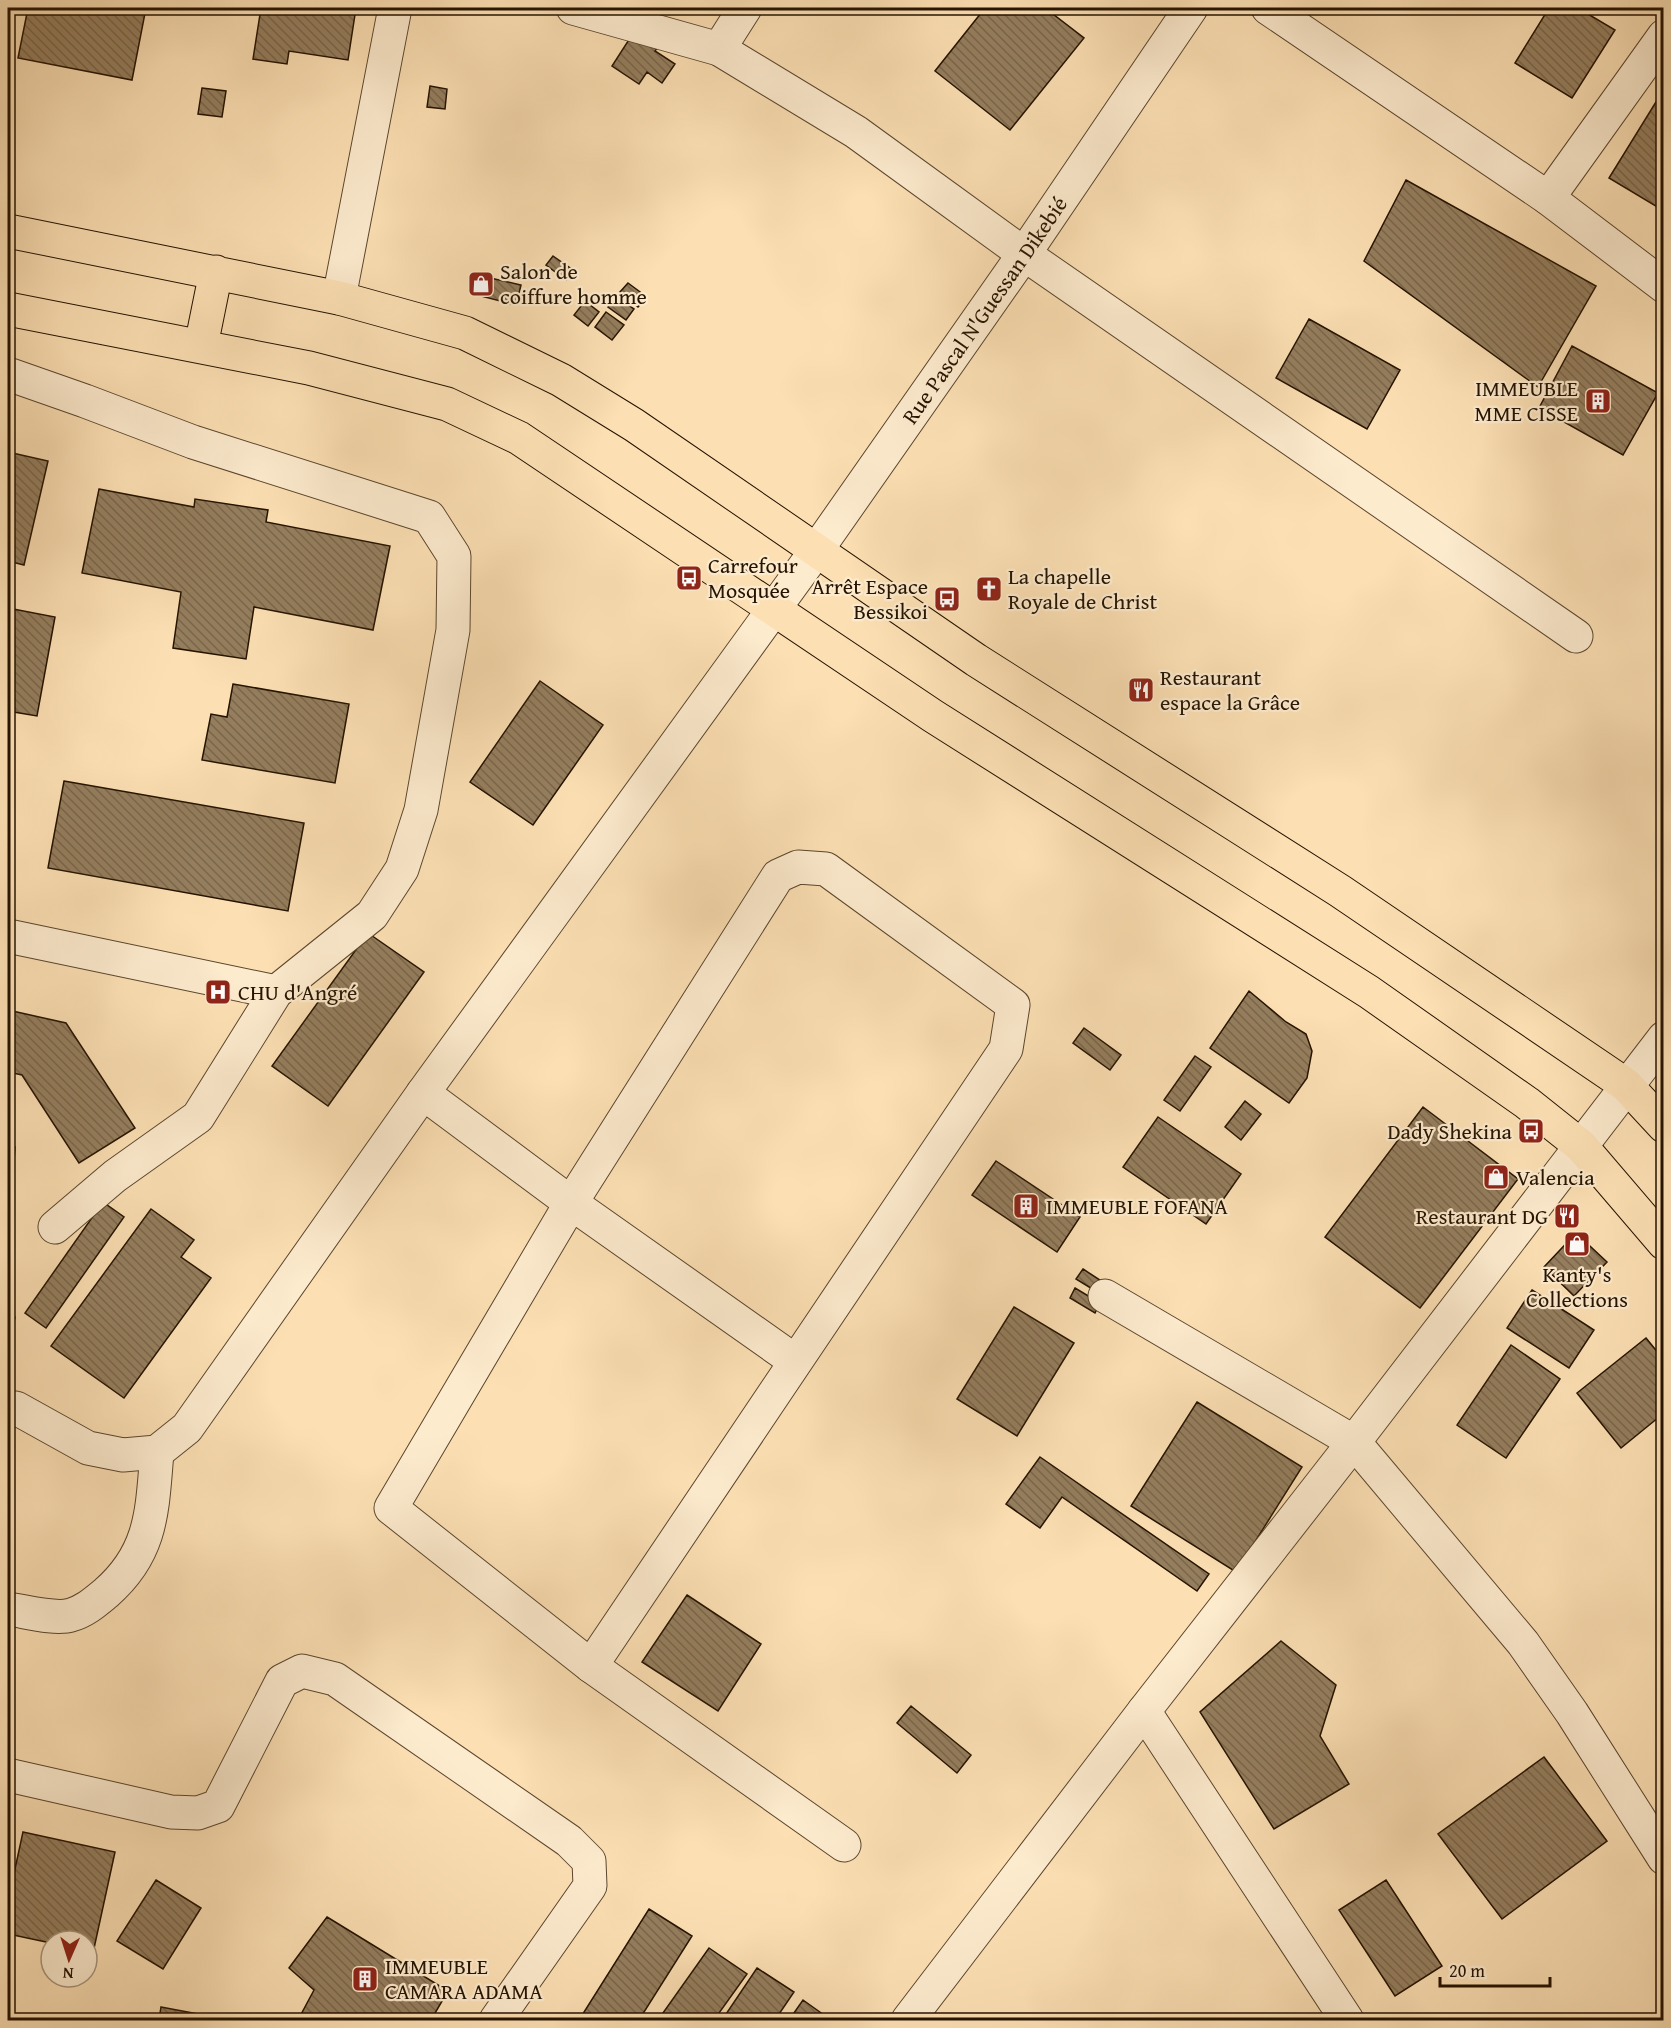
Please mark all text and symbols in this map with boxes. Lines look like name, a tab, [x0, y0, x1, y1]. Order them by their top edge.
street label: Rue Pascal N'Guessan Dikebié	[894, 190, 1075, 430]
place label: Salon de coiffure homme	[500, 255, 647, 312]
shop icon: Salon de coiffure homme	[466, 269, 496, 299]
place label: IMMEUBLE MME CISSE	[1475, 372, 1578, 429]
building icon: IMMEUBLE MME CISSE	[1583, 386, 1613, 416]
place label: Carrefour Mosquée	[708, 549, 798, 606]
place label: La chapelle Royale de Christ	[1008, 560, 1157, 617]
bus stop icon: Carrefour Mosquée	[674, 563, 704, 593]
place label: Arrêt Espace Bessikoi	[811, 570, 928, 627]
church icon: La chapelle Royale de Christ	[974, 574, 1004, 604]
bus stop icon: Arrêt Espace Bessikoi	[932, 584, 962, 614]
place label: Restaurant espace la Grâce	[1160, 661, 1300, 718]
restaurant icon: Restaurant espace la Grâce	[1126, 675, 1156, 705]
place label: CHU d'Angré	[238, 976, 357, 1008]
hospital icon: CHU d'Angré	[203, 977, 233, 1007]
place label: Dady Shekina	[1387, 1115, 1513, 1147]
bus stop icon: Dady Shekina	[1516, 1116, 1546, 1146]
place label: Valencia	[1516, 1161, 1595, 1193]
shop icon: Valencia	[1481, 1162, 1511, 1192]
place label: IMMEUBLE FOFANA	[1046, 1190, 1229, 1222]
building icon: IMMEUBLE FOFANA	[1011, 1191, 1041, 1221]
place label: Restaurant DG	[1416, 1200, 1548, 1232]
restaurant icon: Restaurant DG	[1552, 1201, 1582, 1231]
shop icon: Kanty's Collections	[1562, 1229, 1592, 1259]
place label: Kanty's Collections	[1526, 1258, 1628, 1315]
north arrow	[39, 1929, 99, 1989]
place label: IMMEUBLE CAMARA ADAMA	[385, 1950, 543, 2007]
scale bar	[1440, 1950, 1550, 1988]
text: 20 m	[1449, 1957, 1485, 1984]
text: N	[62, 1962, 74, 1986]
building icon: IMMEUBLE CAMARA ADAMA	[350, 1964, 380, 1994]

